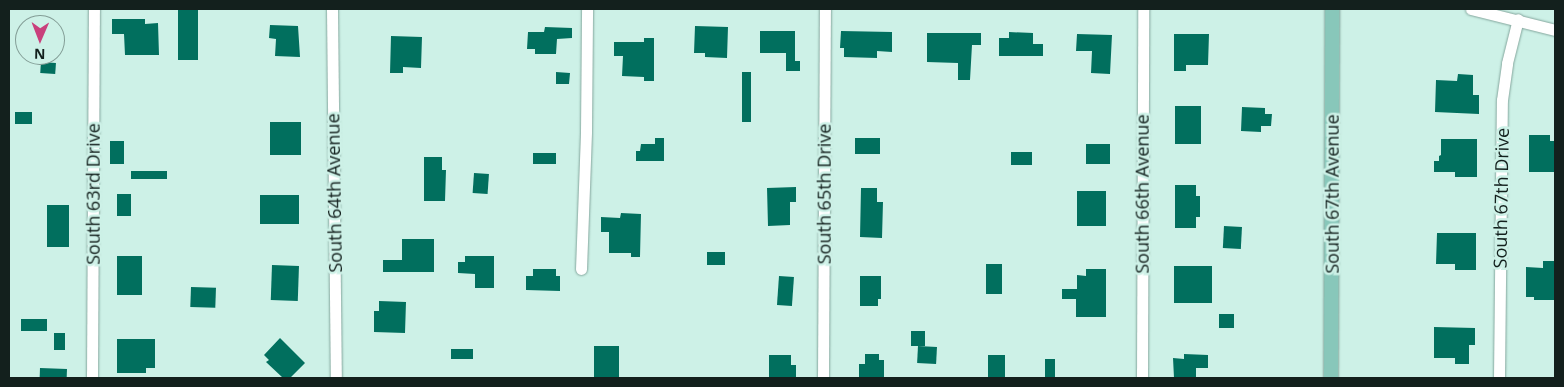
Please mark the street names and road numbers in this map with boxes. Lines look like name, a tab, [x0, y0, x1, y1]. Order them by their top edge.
street label: South 64th Avenue	[322, 113, 346, 273]
street label: South 66th Avenue	[1131, 114, 1153, 274]
street label: South 67th Avenue	[1321, 114, 1343, 274]
street label: South 63rd Drive	[82, 123, 104, 265]
street label: South 65th Drive	[813, 124, 835, 264]
street label: South 67th Drive	[1489, 128, 1513, 268]

